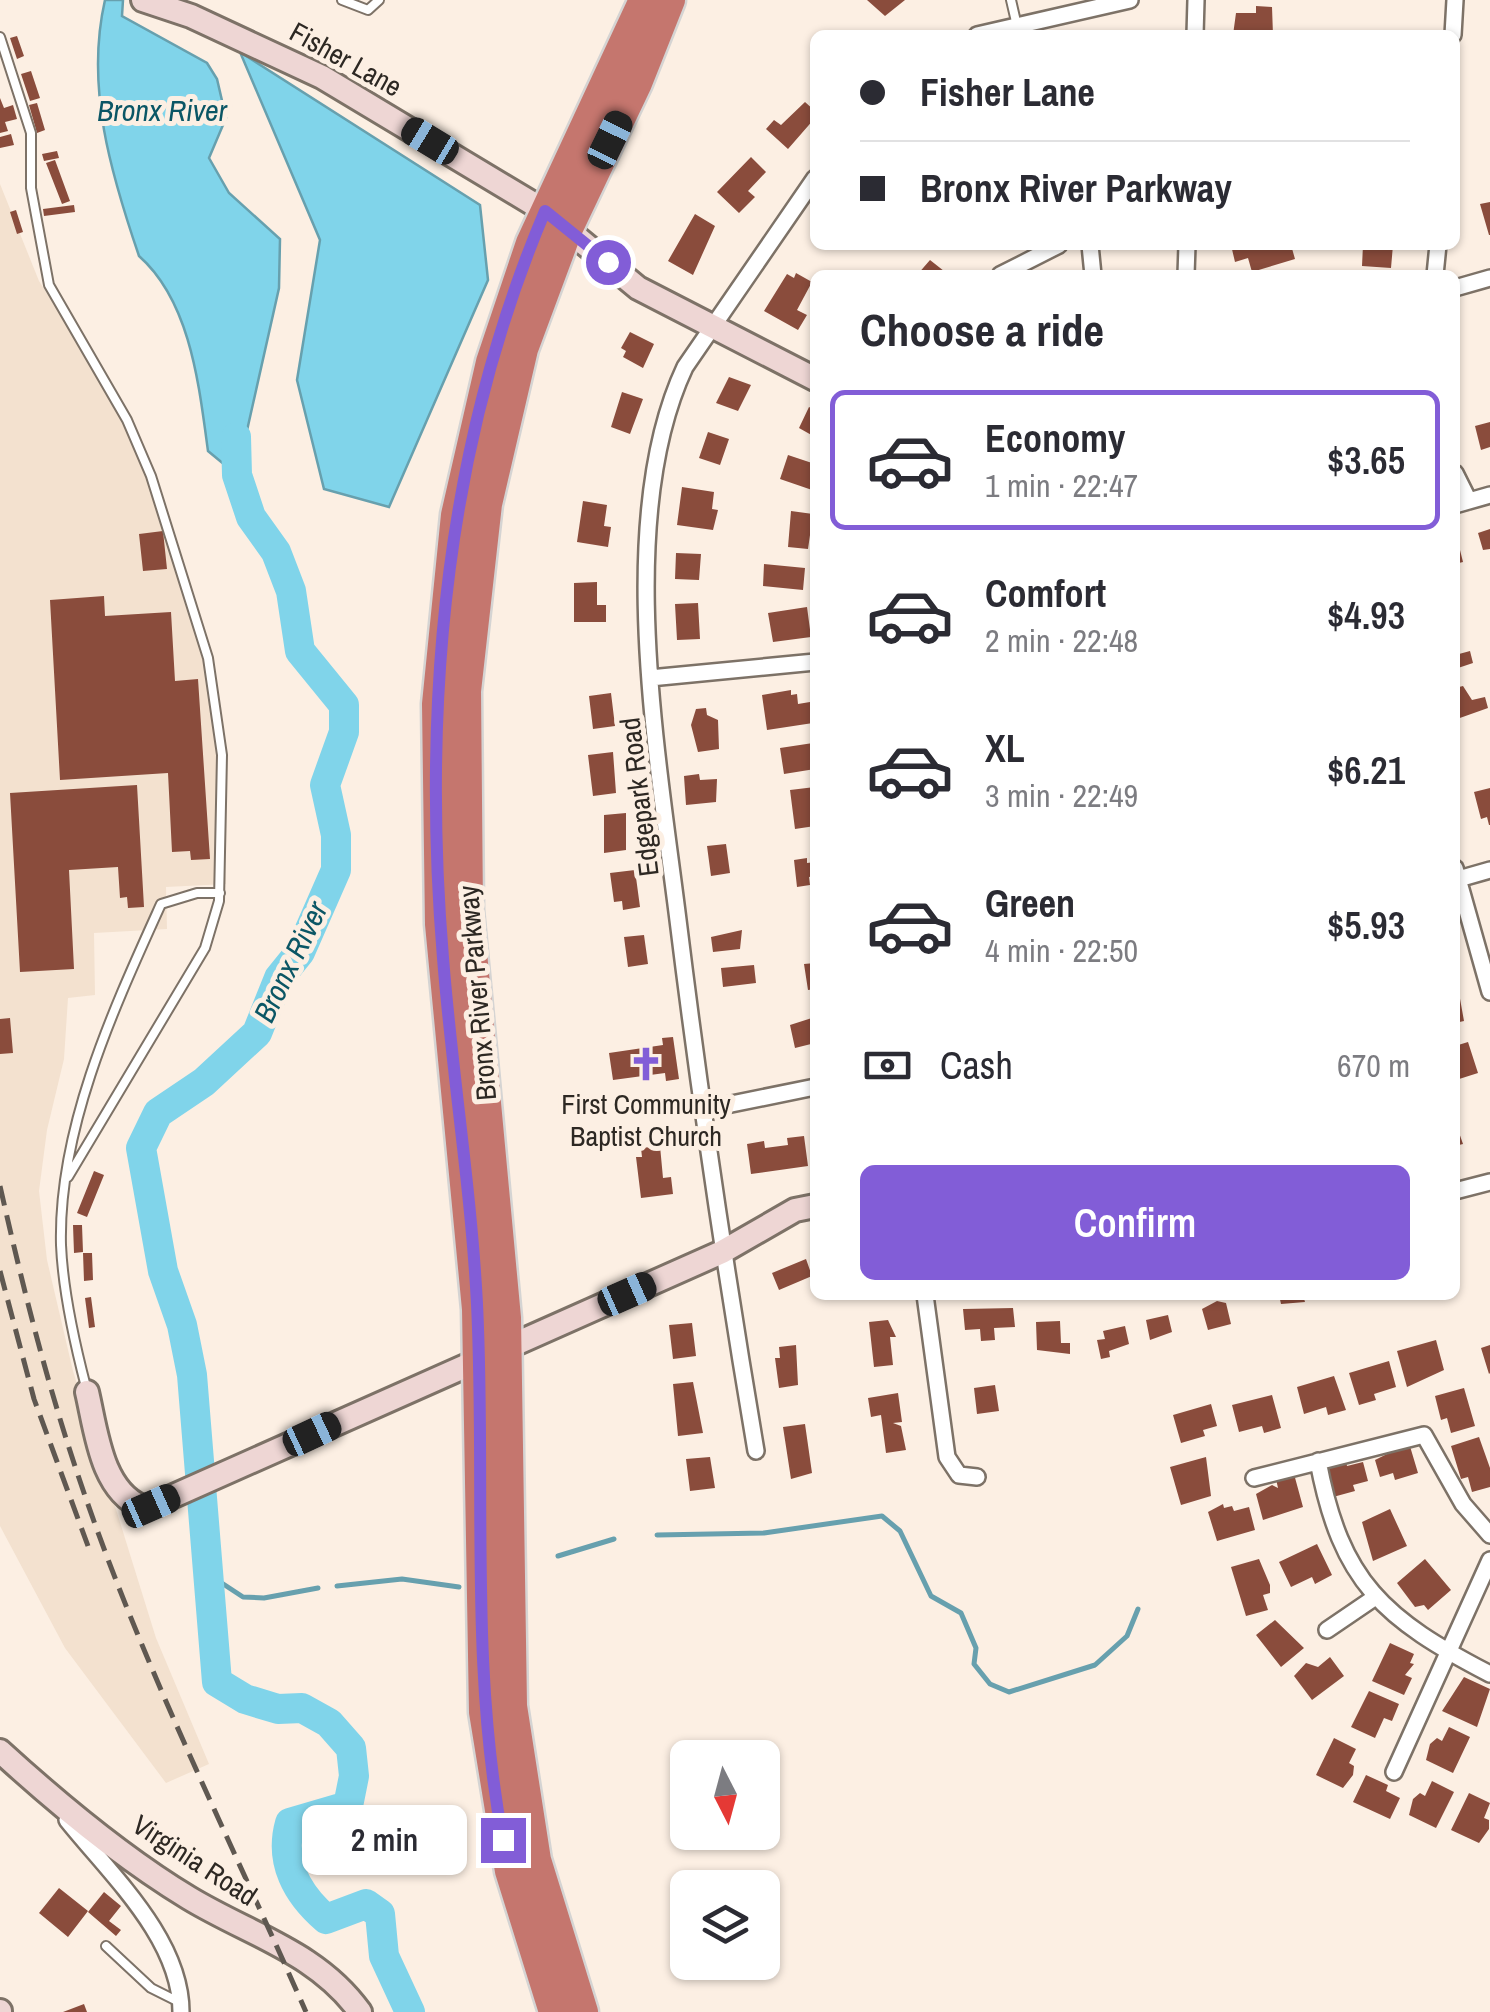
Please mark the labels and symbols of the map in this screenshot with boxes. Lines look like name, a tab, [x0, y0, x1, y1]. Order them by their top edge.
street label: Fisher Lane	[283, 13, 409, 105]
water label: Bronx River	[97, 90, 228, 130]
car	[583, 106, 637, 174]
car	[397, 113, 463, 169]
route start	[586, 240, 631, 285]
street label: Edgepark Road	[610, 716, 668, 878]
street label: Bronx River Parkway	[449, 883, 505, 1102]
water label: Bronx River	[244, 894, 337, 1029]
church icon: First Community Baptist Church	[627, 1045, 665, 1083]
place label: First Community Baptist Church	[561, 1085, 731, 1155]
car	[593, 1268, 661, 1320]
car	[278, 1408, 346, 1460]
car	[117, 1480, 185, 1532]
north arrow	[670, 1740, 780, 1850]
callout: 2 min	[303, 1805, 468, 1875]
street label: Virginia Road	[125, 1806, 265, 1914]
route end	[481, 1818, 526, 1863]

